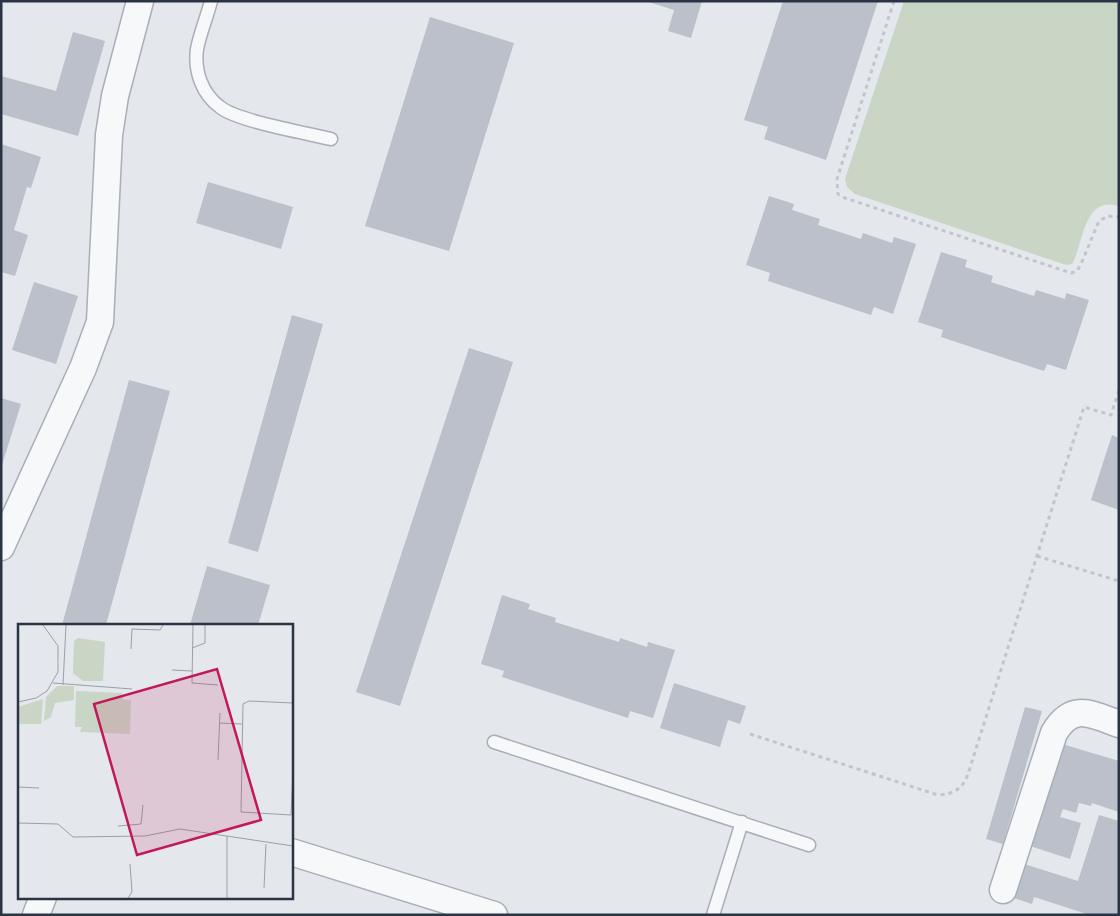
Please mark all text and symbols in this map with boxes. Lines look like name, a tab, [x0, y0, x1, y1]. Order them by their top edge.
inset map	[18, 624, 292, 898]

